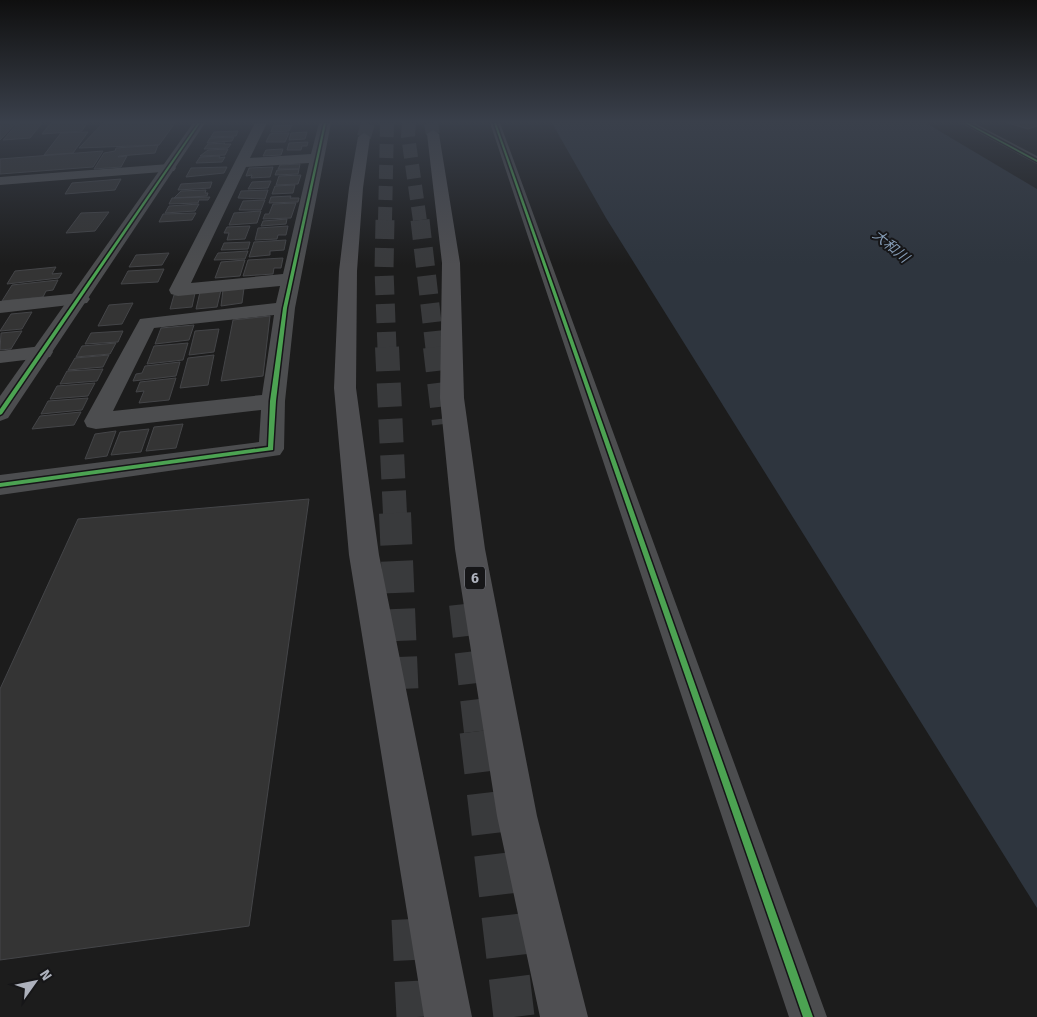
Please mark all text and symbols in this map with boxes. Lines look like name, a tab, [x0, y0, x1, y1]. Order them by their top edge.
water label: 大和川	[869, 226, 914, 268]
road number: 6	[465, 566, 485, 590]
north arrow	[10, 957, 60, 1007]
text: N	[36, 967, 55, 984]

